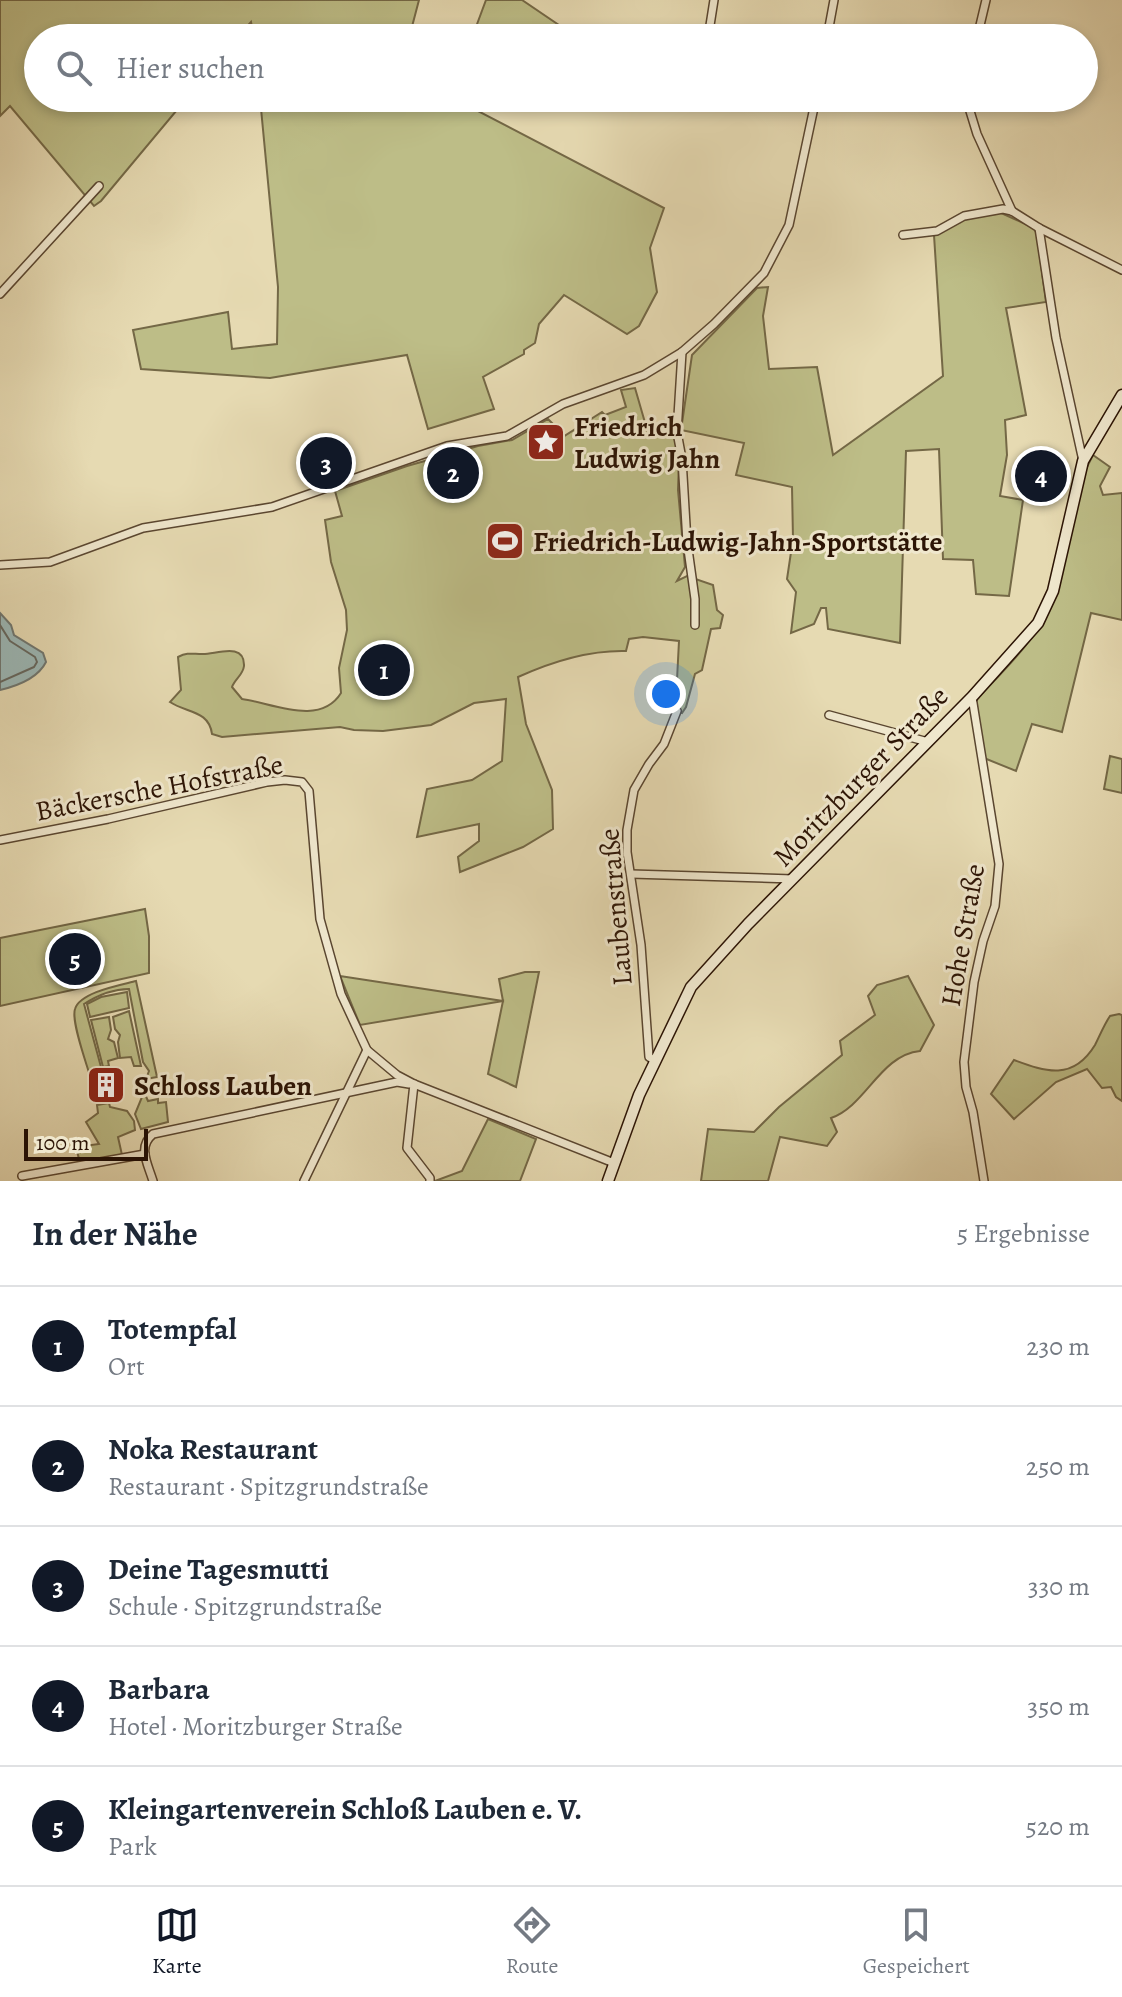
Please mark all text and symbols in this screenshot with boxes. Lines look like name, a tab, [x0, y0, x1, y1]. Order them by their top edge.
search box	[24, 24, 1098, 112]
icon: search	[52, 46, 96, 90]
text: Hier suchen	[116, 48, 265, 88]
place label: Friedrich Ludwig Jahn	[574, 408, 721, 478]
place icon: Friedrich Ludwig Jahn	[525, 421, 567, 463]
pin: 3	[300, 433, 352, 493]
pin: 2	[427, 443, 479, 503]
pin: 4	[1015, 446, 1067, 506]
sports icon: Friedrich-Ludwig-Jahn-Sportstätte	[484, 520, 526, 562]
place label: Friedrich-Ludwig-Jahn-Sportstätte	[533, 523, 942, 561]
pin: 1	[358, 640, 410, 700]
your location	[646, 674, 686, 714]
street label: Moritzburger Straße	[765, 678, 957, 875]
street label: Bäckersche Hofstraße	[32, 745, 286, 831]
street label: Laubenstraße	[590, 827, 642, 987]
street label: Hohe Straße	[932, 861, 994, 1009]
pin: 5	[49, 929, 101, 989]
building icon: Schloss Lauben	[85, 1064, 127, 1106]
place label: Schloss Lauben	[134, 1067, 312, 1105]
scale bar	[24, 1125, 148, 1161]
text: 100 m	[36, 1128, 90, 1158]
text: In der Nähe	[32, 1210, 198, 1257]
text: 5 Ergebnisse	[957, 1216, 1090, 1251]
text: Totempfal	[108, 1309, 237, 1349]
text: 1	[53, 1329, 63, 1364]
text: 230 m	[1026, 1329, 1090, 1364]
text: Ort	[108, 1349, 145, 1384]
text: Noka Restaurant	[108, 1429, 318, 1469]
text: 2	[52, 1449, 64, 1484]
text: 250 m	[1026, 1449, 1090, 1484]
text: Restaurant · Spitzgrundstraße	[108, 1469, 429, 1504]
text: Deine Tagesmutti	[108, 1549, 329, 1589]
text: 3	[52, 1569, 64, 1604]
text: 330 m	[1028, 1569, 1090, 1604]
text: Schule · Spitzgrundstraße	[108, 1589, 382, 1624]
text: Barbara	[108, 1669, 210, 1709]
text: 4	[52, 1689, 64, 1724]
text: 350 m	[1027, 1689, 1090, 1724]
text: Hotel · Moritzburger Straße	[108, 1709, 403, 1744]
text: Kleingartenverein Schloß Lauben e. V.	[108, 1789, 582, 1829]
text: 5	[52, 1809, 64, 1844]
text: 520 m	[1026, 1809, 1090, 1844]
text: Park	[108, 1829, 157, 1864]
tab: Karte	[152, 1903, 201, 1981]
tab: Route	[506, 1903, 558, 1981]
tab: Gespeichert	[863, 1903, 970, 1981]

